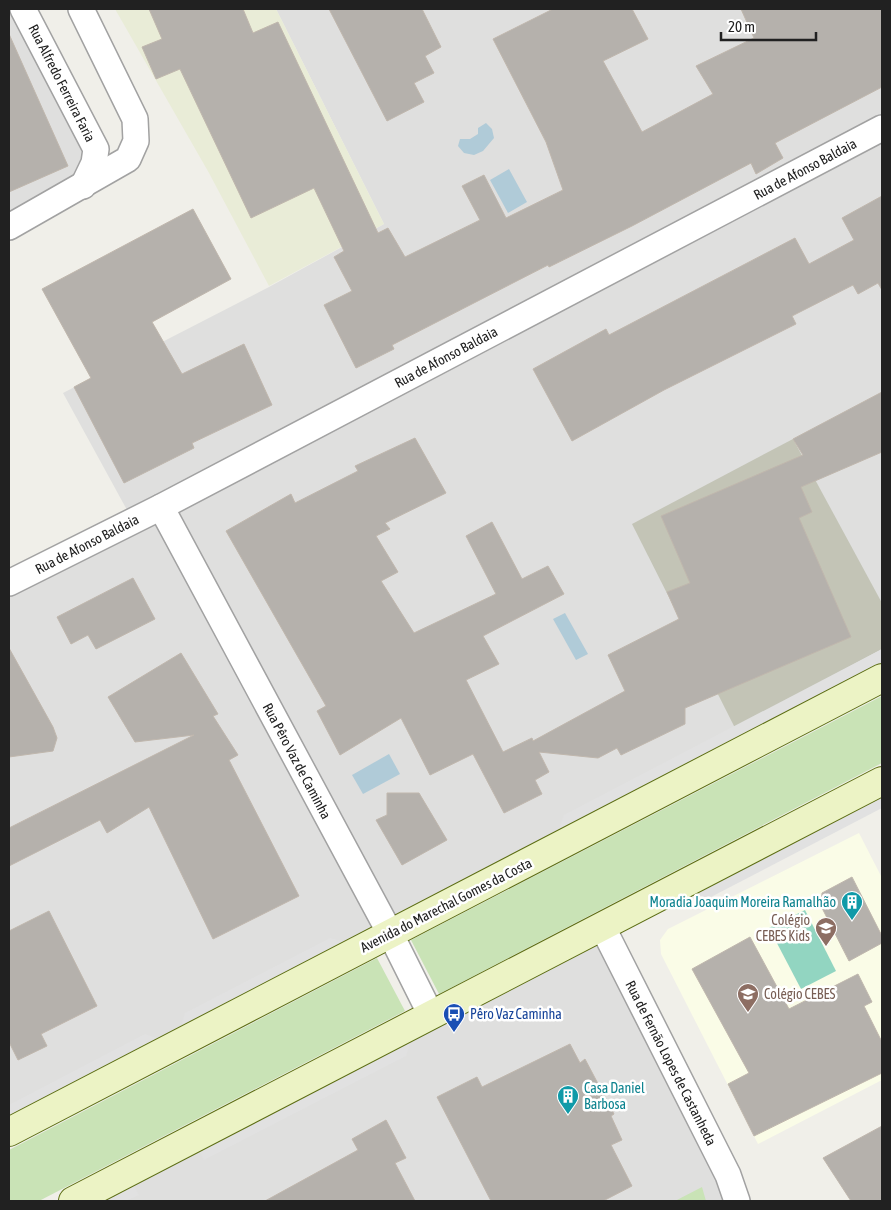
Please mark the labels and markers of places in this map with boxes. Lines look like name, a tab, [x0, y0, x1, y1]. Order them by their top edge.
building icon: Moradia Joaquim Moreira Ramalhão	[840, 890, 864, 921]
place label: Moradia Joaquim Moreira Ramalhão	[650, 894, 836, 910]
place label: Colégio CEBES Kids	[756, 912, 810, 944]
school or university icon: Colégio CEBES Kids	[814, 916, 838, 947]
school or university icon: Colégio CEBES	[736, 982, 760, 1013]
place label: Colégio CEBES	[764, 986, 835, 1002]
bus stop icon: Pêro Vaz Caminha	[442, 1002, 466, 1033]
place label: Pêro Vaz Caminha	[470, 1006, 562, 1022]
place label: Casa Daniel Barbosa	[584, 1080, 645, 1112]
building icon: Casa Daniel Barbosa	[556, 1084, 580, 1115]

